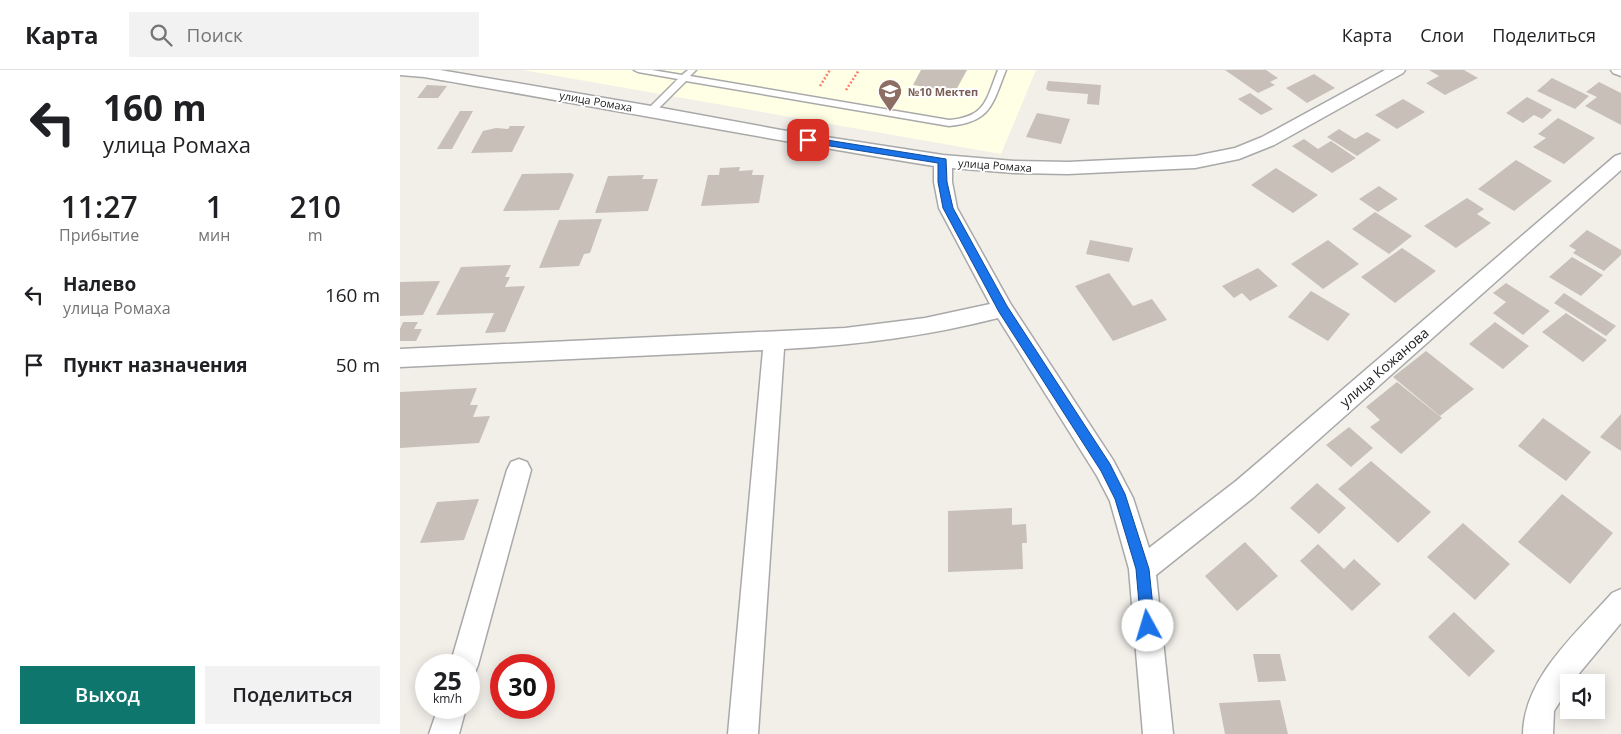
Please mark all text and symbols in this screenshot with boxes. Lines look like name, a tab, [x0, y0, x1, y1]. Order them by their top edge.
search box	[129, 12, 479, 57]
text: Карта	[25, 18, 99, 51]
icon: search	[147, 21, 175, 49]
text: Поиск	[187, 22, 243, 48]
text: Карта	[1342, 23, 1392, 47]
text: Слои	[1420, 23, 1464, 47]
text: Поделиться	[1492, 23, 1596, 47]
school or university icon: №10 Мектеп	[877, 78, 903, 112]
text: 160 m	[103, 84, 207, 131]
place label: №10 Мектеп	[908, 84, 978, 99]
street label: улица Ромаха	[558, 87, 634, 115]
icon: left	[20, 90, 85, 155]
pin	[787, 119, 829, 161]
icon: arrive	[794, 126, 822, 154]
text: улица Ромаха	[103, 129, 251, 159]
street label: улица Ромаха	[958, 155, 1032, 175]
text: 11:27	[61, 186, 138, 227]
text: 1	[206, 186, 223, 227]
text: 210	[289, 186, 341, 227]
text: Прибытие	[59, 224, 139, 246]
text: мин	[198, 224, 230, 246]
text: m	[308, 224, 323, 246]
text: Налево	[63, 271, 136, 297]
icon: left	[20, 281, 48, 309]
text: 160 m	[325, 282, 380, 308]
text: улица Ромаха	[63, 297, 171, 319]
street label: улица Кожанова	[1335, 323, 1433, 411]
icon: arrive	[20, 351, 48, 379]
text: Пункт назначения	[63, 352, 248, 378]
text: 50 m	[336, 352, 380, 378]
position arrow	[1121, 599, 1173, 651]
speed limit sign: 30	[490, 654, 555, 719]
text: 25	[433, 663, 462, 697]
button: Выход	[20, 666, 195, 724]
button: Поделиться	[205, 666, 380, 724]
map controls	[1560, 674, 1605, 719]
button: sound	[1560, 674, 1605, 719]
text: km/h	[433, 690, 462, 707]

